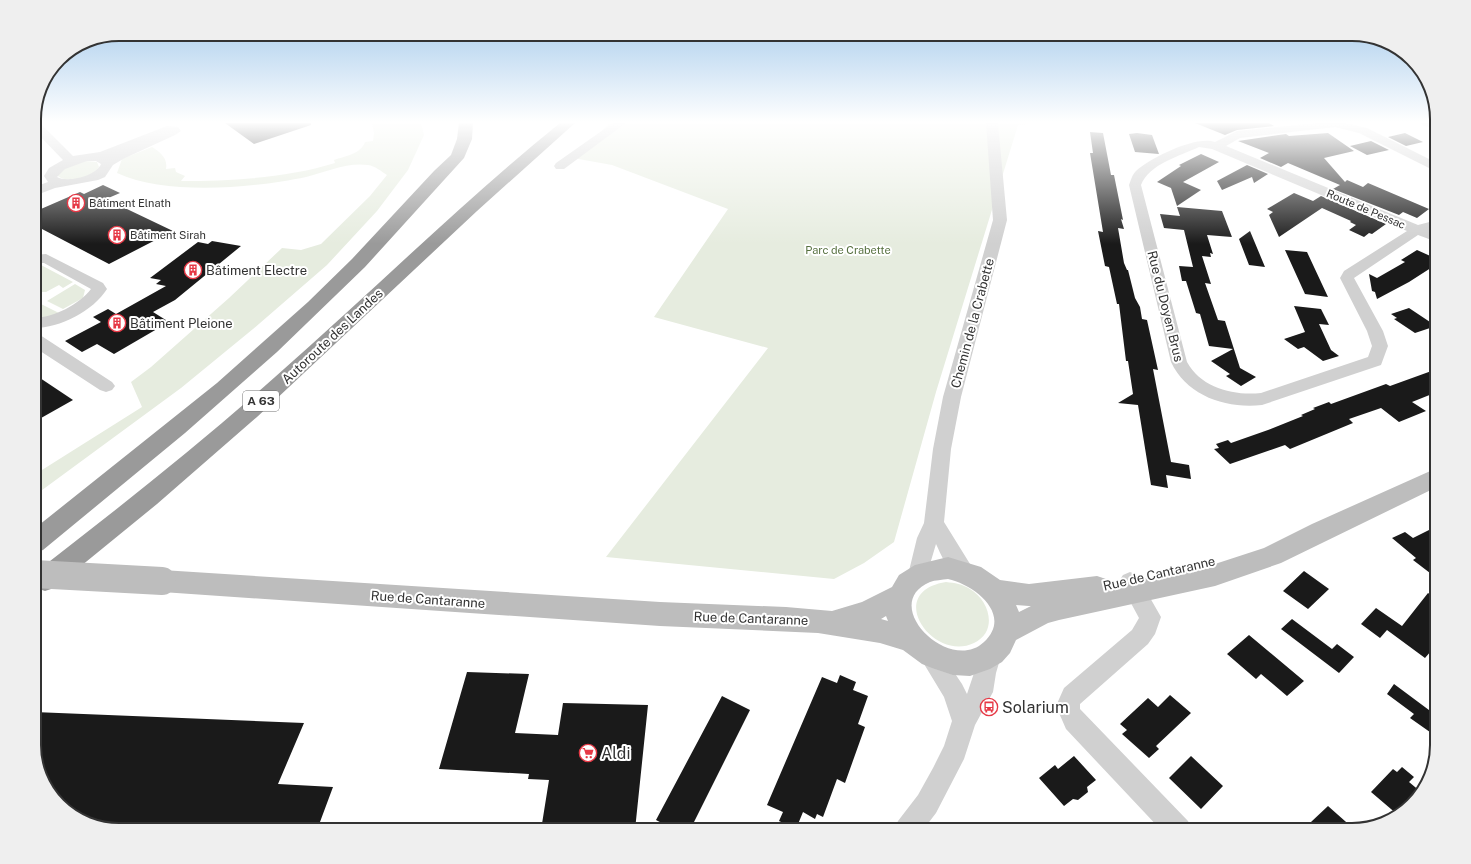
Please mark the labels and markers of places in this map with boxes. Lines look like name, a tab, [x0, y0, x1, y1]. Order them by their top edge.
building icon: Bâtiment Elnath	[66, 193, 86, 213]
place label: Bâtiment Elnath	[89, 197, 171, 209]
building icon: Bâtiment Sirah	[107, 225, 127, 245]
place label: Bâtiment Sirah	[130, 229, 206, 241]
building icon: Bâtiment Electre	[183, 260, 203, 280]
place label: Bâtiment Electre	[206, 263, 307, 278]
building icon: Bâtiment Pleione	[107, 313, 127, 333]
place label: Bâtiment Pleione	[130, 316, 233, 331]
bus stop icon: Solarium	[979, 697, 999, 717]
place label: Solarium	[1002, 698, 1069, 717]
supermarket icon: Aldi	[578, 743, 598, 763]
place label: Aldi	[601, 744, 630, 763]

